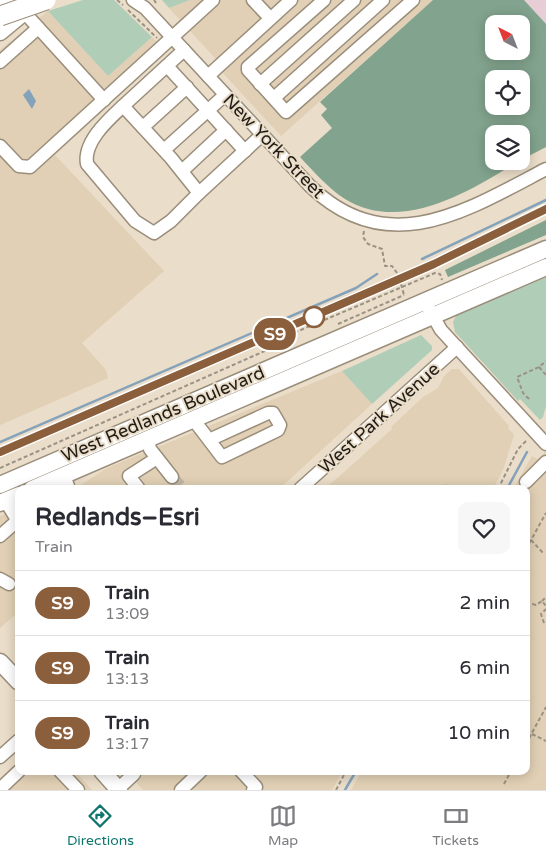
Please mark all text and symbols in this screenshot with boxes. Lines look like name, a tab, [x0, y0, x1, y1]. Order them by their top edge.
north arrow	[485, 15, 530, 60]
map controls	[485, 15, 530, 170]
button: locate	[485, 70, 530, 115]
street label: New York Street	[218, 89, 330, 203]
button: layers	[485, 125, 530, 170]
unlabelled marker	[303, 306, 325, 328]
line badge: S9	[252, 318, 298, 350]
text: S9	[264, 323, 286, 345]
street label: West Park Avenue	[314, 358, 444, 478]
street label: West Redlands Boulevard	[58, 361, 268, 467]
button: heart	[458, 502, 510, 554]
text: Redlands–Esri	[35, 503, 200, 532]
text: Train	[35, 537, 73, 557]
text: Train	[105, 582, 150, 604]
text: S9	[51, 592, 74, 614]
text: 2 min	[459, 592, 510, 614]
text: 13:09	[105, 604, 149, 624]
text: Train	[105, 647, 150, 669]
text: S9	[51, 657, 74, 679]
text: 6 min	[459, 657, 510, 679]
text: 13:13	[105, 669, 149, 689]
text: Train	[105, 712, 150, 734]
text: S9	[51, 722, 74, 744]
text: 10 min	[447, 722, 510, 744]
text: 13:17	[105, 734, 149, 754]
tab: Directions	[67, 802, 134, 849]
tab: Map	[268, 802, 298, 849]
tab: Tickets	[432, 802, 479, 849]

